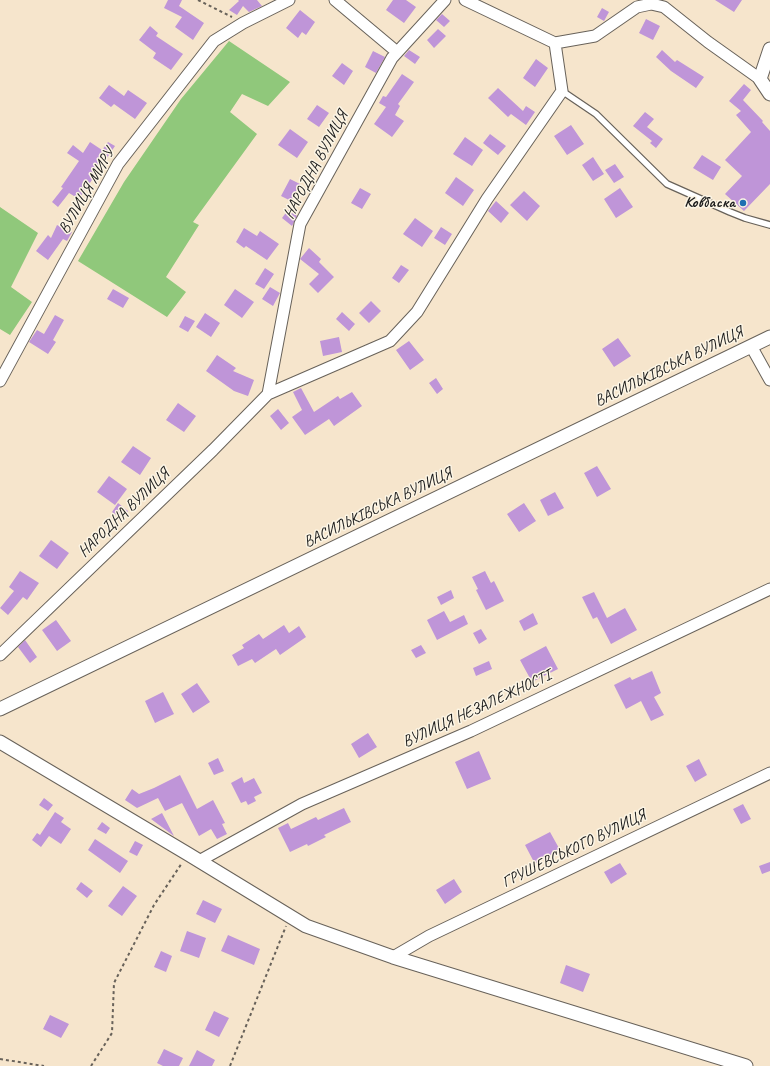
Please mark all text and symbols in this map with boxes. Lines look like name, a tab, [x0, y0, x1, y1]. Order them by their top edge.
street label: НАРОДНА ВУЛИЦЯ	[279, 108, 353, 222]
street label: ВУЛИЦЯ МИРУ	[55, 145, 119, 237]
place label: Ковбаска	[684, 193, 735, 213]
marker: Ковбаска	[738, 198, 748, 208]
street label: ВАСИЛЬКІВСЬКА ВУЛИЦЯ	[592, 323, 746, 411]
street label: ВАСИЛЬКІВСЬКА ВУЛИЦЯ	[301, 464, 455, 552]
street label: НАРОДНА ВУЛИЦЯ	[74, 465, 174, 561]
street label: ВУЛИЦЯ НЕЗАЛЕЖНОСТІ	[400, 666, 554, 752]
street label: ГРУШЕВСЬКОГО ВУЛИЦЯ	[499, 806, 649, 892]

